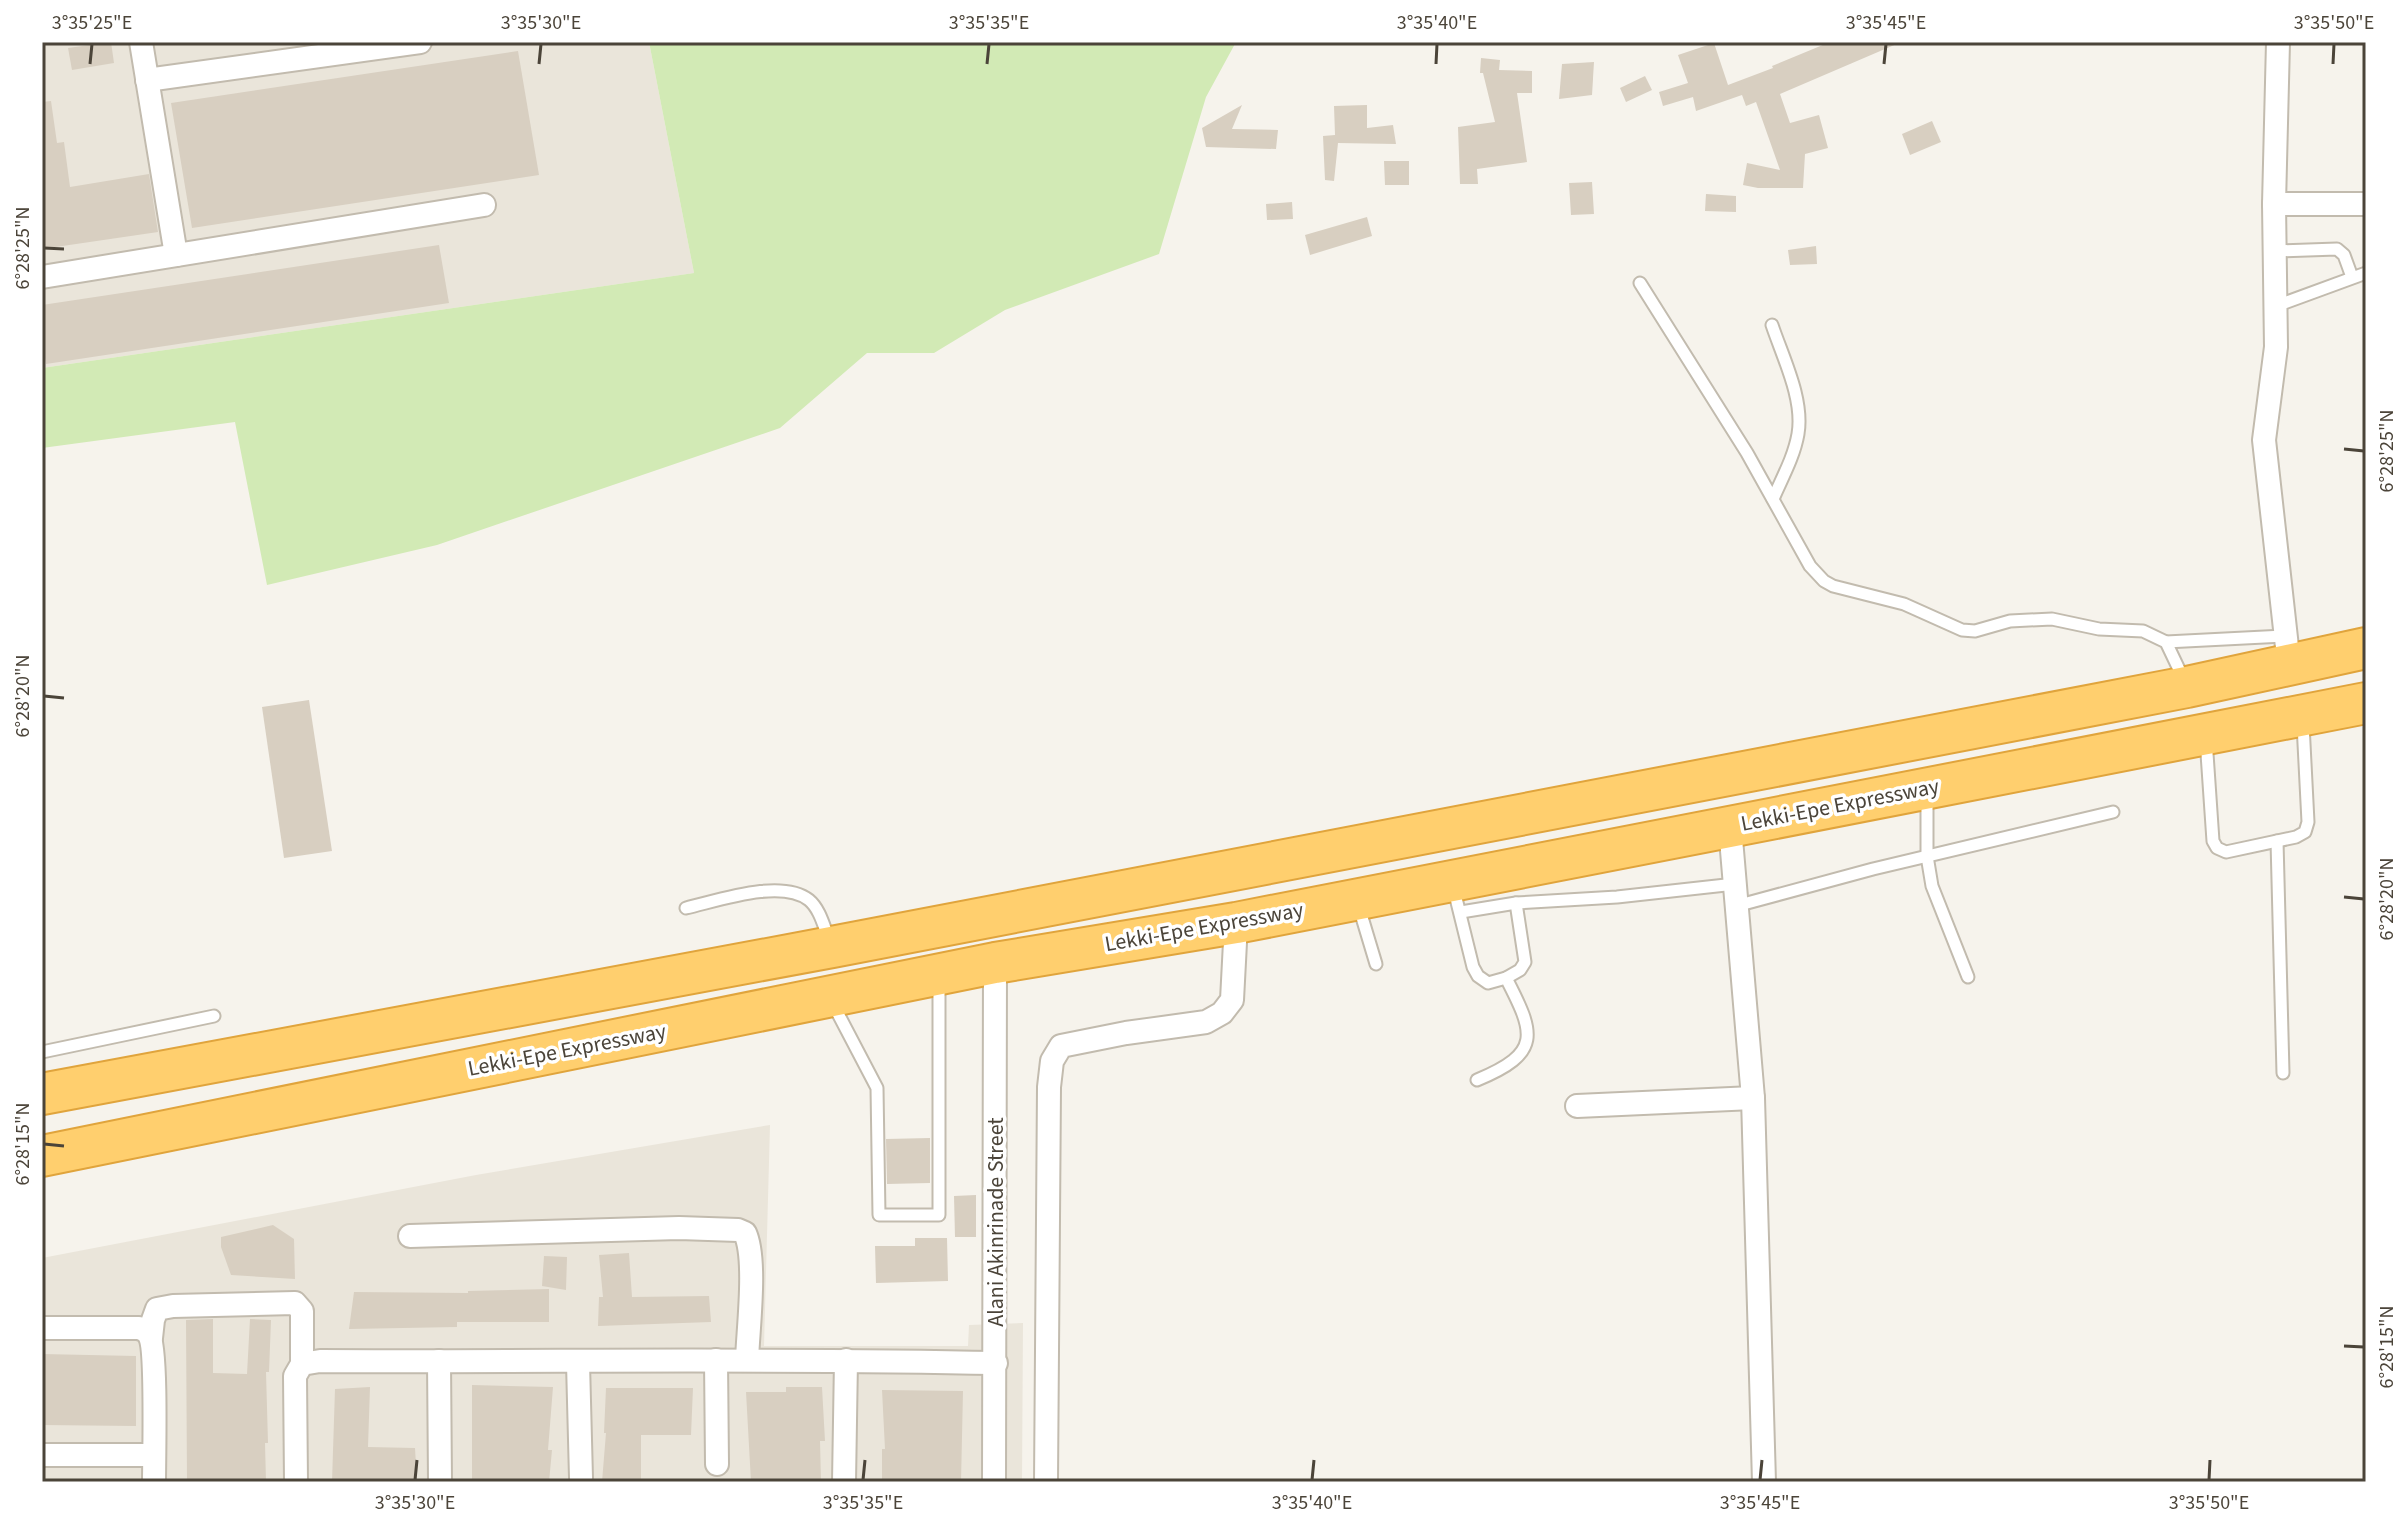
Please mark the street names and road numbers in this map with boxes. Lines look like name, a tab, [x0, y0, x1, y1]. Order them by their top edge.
street label: Lekki-Epe Expressway	[1738, 770, 1942, 840]
street label: Lekki-Epe Expressway	[1102, 894, 1307, 960]
street label: Lekki-Epe Expressway	[465, 1015, 669, 1085]
street label: Alani Akinrinade Street	[980, 1117, 1012, 1327]

